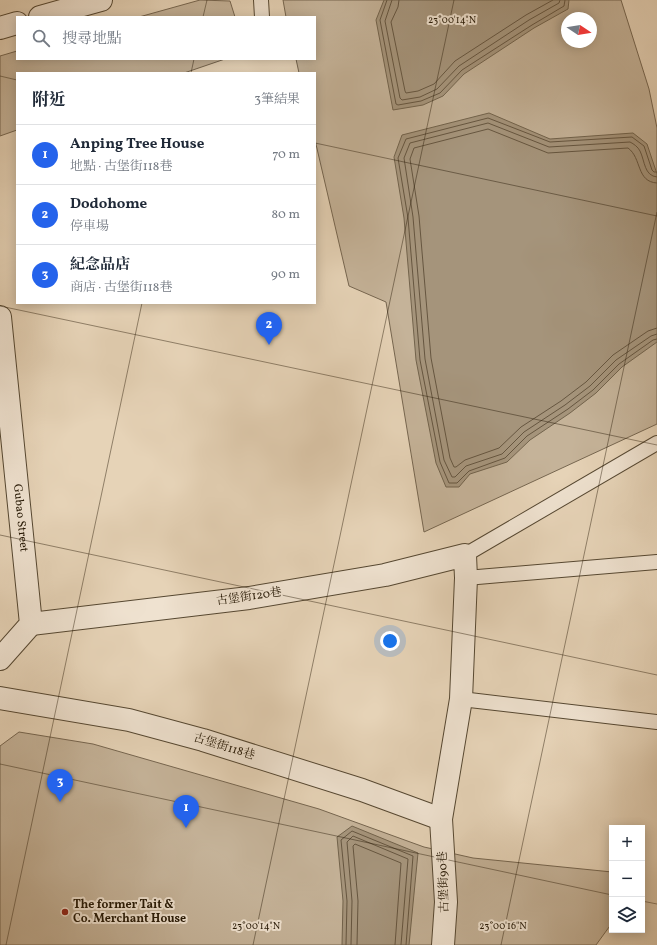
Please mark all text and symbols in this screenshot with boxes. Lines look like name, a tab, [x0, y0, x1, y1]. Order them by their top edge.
north arrow	[561, 12, 597, 48]
text: 23°00'14"N	[428, 13, 477, 27]
search box	[16, 16, 316, 60]
icon: search	[30, 27, 52, 49]
text: 搜尋地點	[62, 29, 122, 50]
text: 附近	[32, 89, 66, 112]
text: 3筆結果	[254, 91, 300, 109]
text: Anping Tree House	[70, 134, 204, 155]
text: 1	[42, 146, 48, 164]
text: 70 m	[272, 146, 300, 164]
text: 地點 · 古堡街118巷	[70, 158, 172, 176]
text: Dodohome	[70, 194, 147, 215]
text: 2	[42, 206, 48, 224]
text: 80 m	[271, 206, 300, 224]
text: 停車場	[70, 218, 109, 236]
text: 紀念品店	[70, 255, 130, 276]
text: 3	[42, 266, 48, 284]
text: 90 m	[271, 266, 300, 284]
text: 商店 · 古堡街118巷	[70, 279, 172, 297]
pin: 2	[256, 312, 282, 345]
street label: Gubao Street	[9, 483, 32, 553]
street label: 古堡街120巷	[215, 584, 283, 610]
your location	[380, 631, 400, 651]
street label: 古堡街118巷	[191, 730, 257, 764]
pin: 3	[47, 769, 73, 802]
pin: 1	[173, 795, 199, 828]
map controls	[609, 825, 645, 933]
button: +	[609, 825, 645, 861]
street label: 古堡街90巷	[435, 851, 453, 913]
button: −	[609, 861, 645, 897]
place label: The former Tait & Co. Merchant House	[73, 897, 186, 927]
button: layers	[609, 897, 645, 933]
marker: The former Tait & Co. Merchant House	[60, 907, 70, 917]
text: 23°00'14"N	[232, 919, 281, 933]
text: 23°00'16"N	[479, 919, 527, 933]

